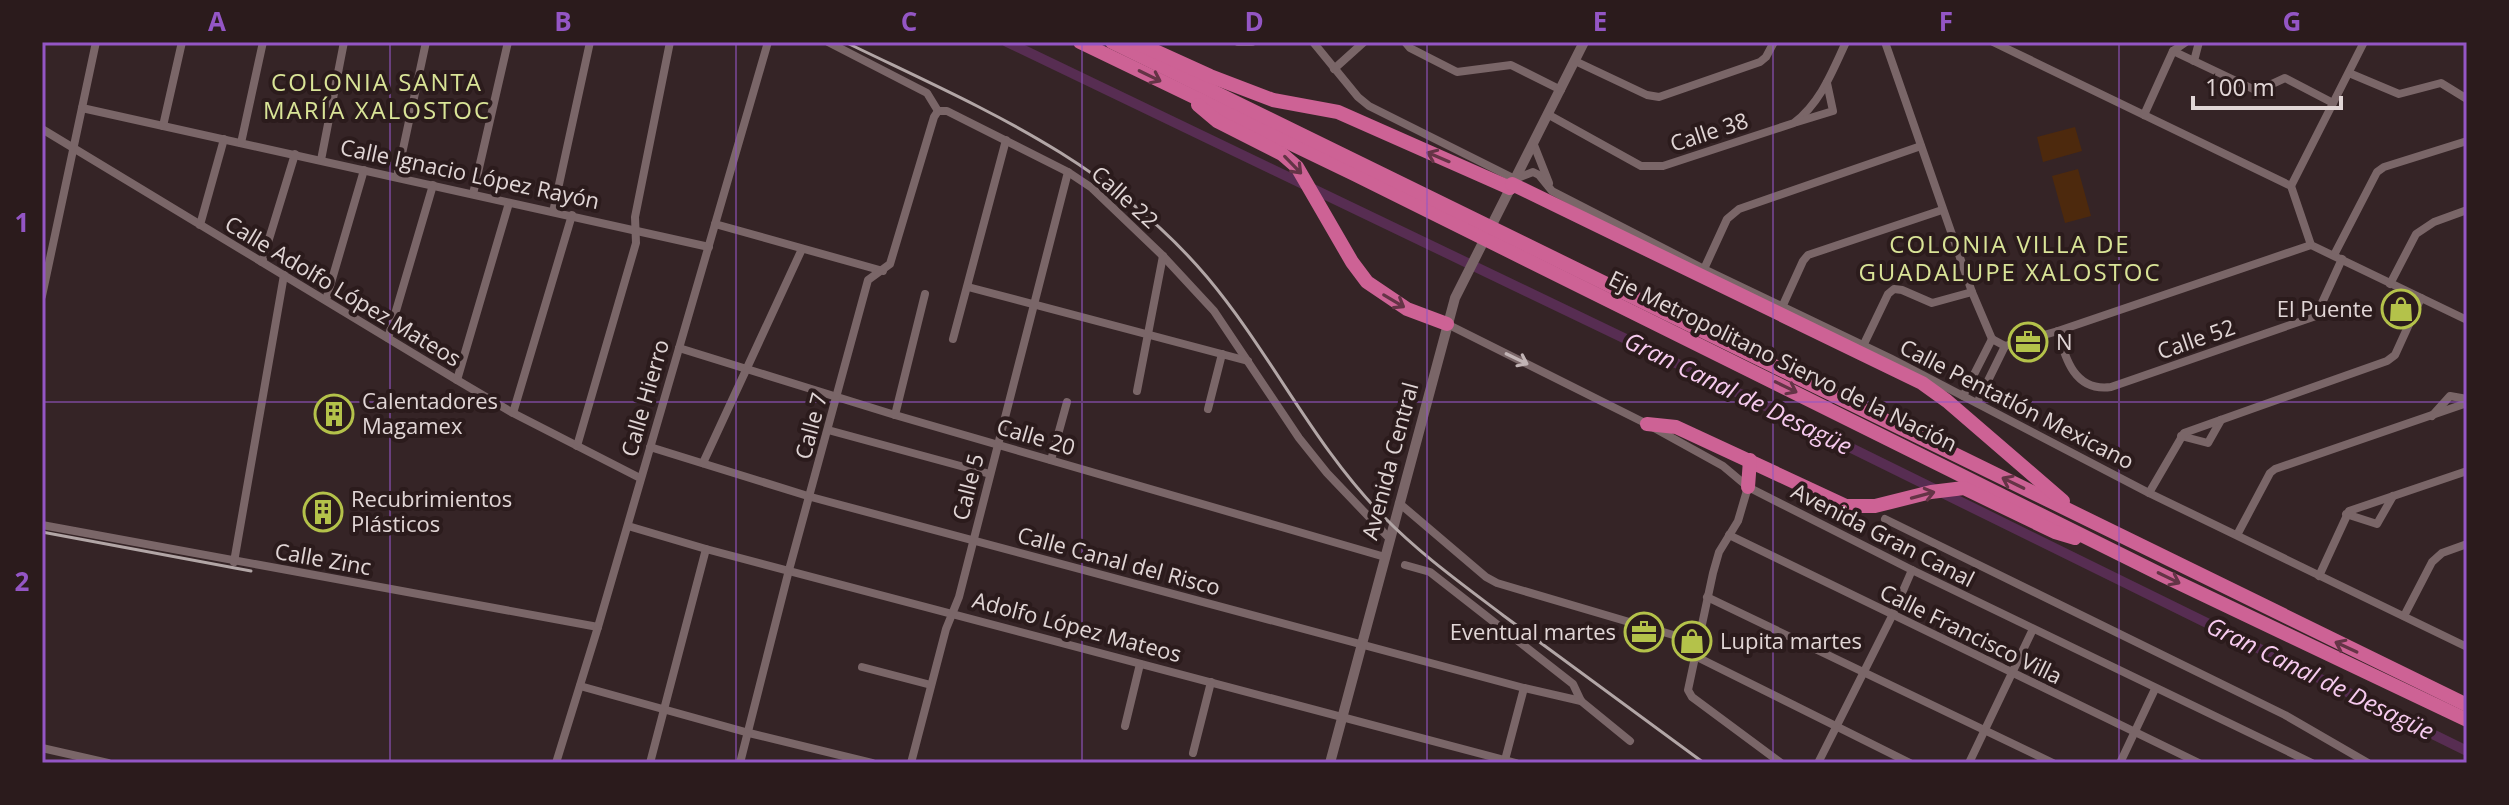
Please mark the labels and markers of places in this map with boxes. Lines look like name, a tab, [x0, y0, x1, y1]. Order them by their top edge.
shop icon: El Puente	[2380, 288, 2422, 330]
place label: El Puente	[2277, 293, 2373, 323]
office icon: N	[2007, 321, 2049, 363]
place label: N	[2056, 326, 2073, 356]
place label: Calentadores Magamex	[362, 385, 498, 440]
building icon: Calentadores Magamex	[313, 393, 355, 435]
place label: Recubrimientos Plásticos	[351, 483, 512, 538]
building icon: Recubrimientos Plásticos	[302, 491, 344, 533]
office icon: Eventual martes	[1623, 611, 1665, 653]
place label: Eventual martes	[1450, 616, 1616, 646]
shop icon: Lupita martes	[1671, 620, 1713, 662]
place label: Lupita martes	[1720, 625, 1862, 655]

